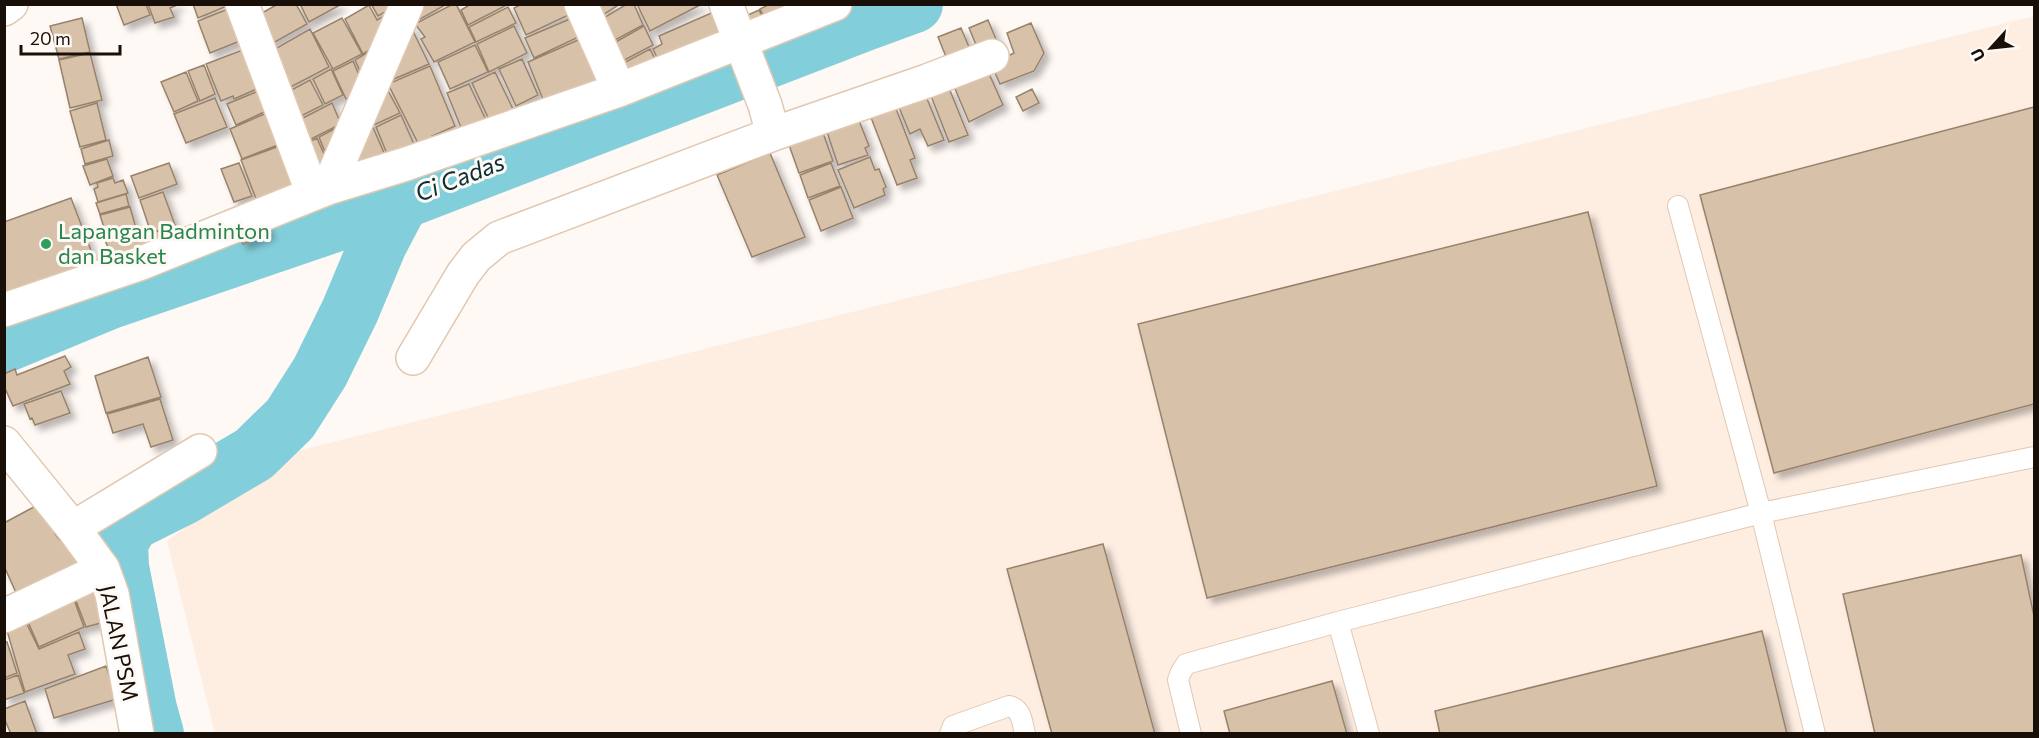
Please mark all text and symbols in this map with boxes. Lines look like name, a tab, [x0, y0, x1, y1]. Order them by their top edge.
scale bar	[21, 18, 120, 56]
north arrow	[1961, 18, 2021, 78]
text: 20 m	[30, 27, 71, 49]
text: U	[1966, 46, 1988, 65]
water label: Ci Cadas	[411, 146, 508, 207]
place label: Lapangan Badminton dan Basket	[58, 217, 270, 269]
marker: Lapangan Badminton dan Basket	[39, 237, 53, 251]
street label: JALAN PSM	[94, 582, 145, 703]

